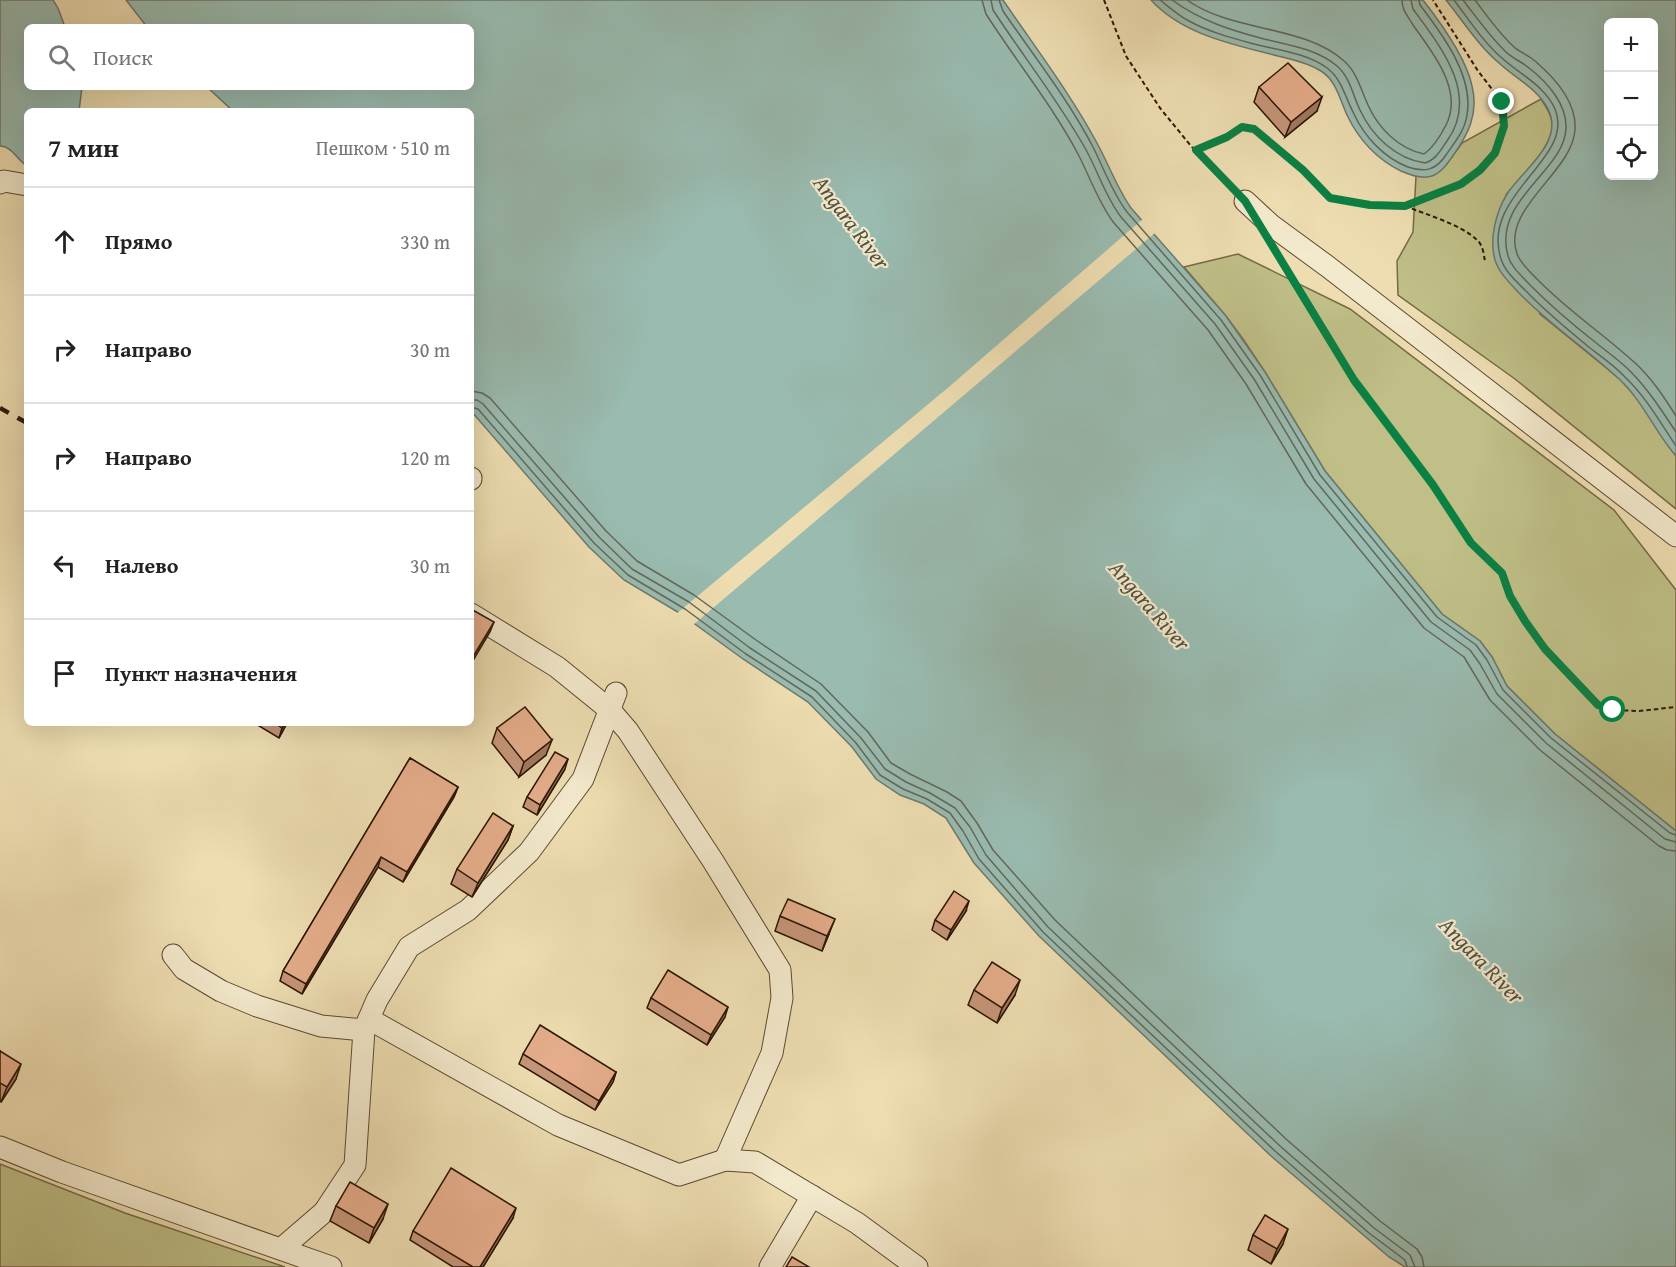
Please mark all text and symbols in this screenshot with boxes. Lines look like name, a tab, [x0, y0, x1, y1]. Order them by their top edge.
map controls	[1604, 18, 1658, 180]
button: +	[1604, 18, 1658, 72]
search box	[24, 24, 474, 90]
icon: search	[45, 41, 78, 74]
text: Поиск	[93, 41, 153, 73]
button: −	[1604, 72, 1658, 126]
route end	[1488, 88, 1514, 114]
button: locate	[1604, 126, 1658, 180]
text: 7 мин	[48, 128, 119, 167]
text: Пешком · 510 m	[316, 133, 450, 162]
water label: Angara River	[805, 168, 898, 276]
icon: ahead	[48, 225, 81, 258]
text: Прямо	[105, 225, 172, 257]
text: 330 m	[400, 227, 450, 256]
icon: right	[48, 333, 81, 366]
text: Направо	[105, 333, 192, 365]
text: 30 m	[410, 335, 450, 364]
icon: right	[48, 441, 81, 474]
text: Направо	[105, 441, 192, 473]
text: 120 m	[400, 443, 450, 472]
icon: left	[48, 549, 81, 582]
text: Налево	[105, 549, 178, 581]
text: 30 m	[410, 551, 450, 580]
water label: Angara River	[1101, 552, 1199, 658]
icon: arrive	[48, 657, 81, 690]
text: Пункт назначения	[105, 657, 297, 689]
route start	[1599, 696, 1625, 722]
water label: Angara River	[1432, 909, 1532, 1011]

